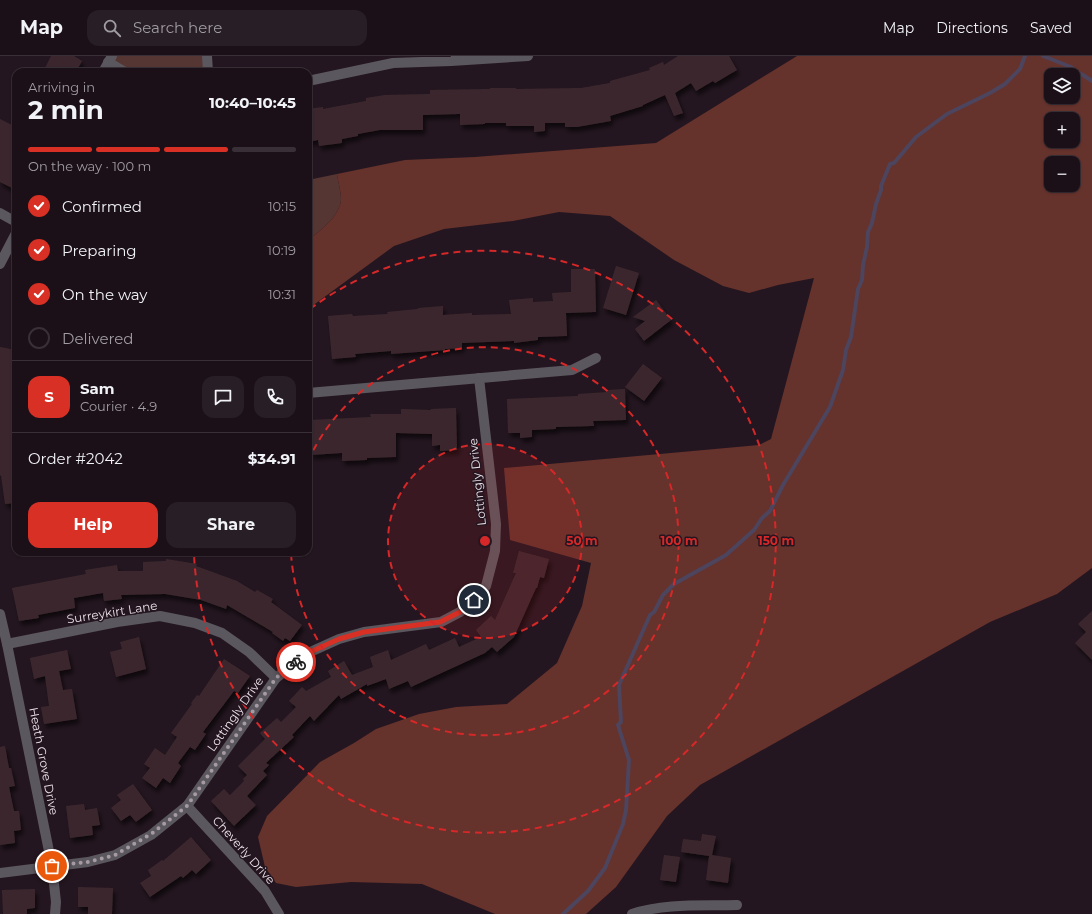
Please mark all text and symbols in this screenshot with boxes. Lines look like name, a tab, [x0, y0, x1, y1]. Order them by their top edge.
search box	[87, 10, 367, 46]
text: Map	[20, 16, 63, 39]
icon: search	[101, 17, 123, 39]
text: Search here	[133, 18, 222, 37]
text: Map	[883, 19, 914, 37]
text: Directions	[936, 19, 1008, 37]
text: Saved	[1030, 19, 1072, 37]
map controls	[1044, 68, 1080, 192]
button: layers	[1044, 68, 1080, 104]
text: Arriving in	[28, 79, 95, 95]
text: 10:40–10:45	[209, 93, 296, 112]
text: 2 min	[28, 94, 104, 126]
button: +	[1044, 112, 1080, 148]
button: −	[1044, 156, 1080, 192]
text: On the way · 100 m	[28, 158, 151, 174]
icon: check	[28, 195, 50, 217]
text: Confirmed	[62, 197, 142, 216]
text: 10:15	[268, 198, 296, 214]
icon: check	[28, 239, 50, 261]
text: Preparing	[62, 241, 137, 260]
text: 10:19	[267, 242, 296, 258]
icon: check	[28, 283, 50, 305]
text: On the way	[62, 285, 147, 304]
text: 10:31	[268, 286, 296, 302]
text: Delivered	[62, 329, 134, 348]
button: chat	[202, 376, 244, 418]
button: phone	[254, 376, 296, 418]
text: Sam	[80, 379, 115, 398]
text: S	[44, 387, 54, 406]
text: Courier · 4.9	[80, 398, 157, 414]
street label: Lottingly Drive	[465, 438, 489, 526]
text: Order #2042	[28, 449, 123, 468]
text: $34.91	[248, 449, 296, 468]
button: Help	[28, 502, 158, 548]
button: Share	[166, 502, 296, 548]
text: 50 m	[566, 533, 598, 548]
text: 100 m	[661, 533, 697, 548]
text: 150 m	[758, 533, 794, 548]
centre of rings	[478, 534, 492, 548]
pin	[457, 583, 491, 617]
icon: home	[463, 589, 485, 611]
street label: Surreykirt Lane	[66, 597, 158, 627]
courier	[276, 642, 316, 682]
icon: bike	[285, 651, 307, 673]
street label: Lottingly Drive	[204, 674, 266, 754]
street label: Heath Grove Drive	[26, 706, 62, 816]
street label: Cheverly Drive	[210, 813, 278, 887]
pin	[35, 849, 69, 883]
icon: bag	[41, 855, 63, 877]

